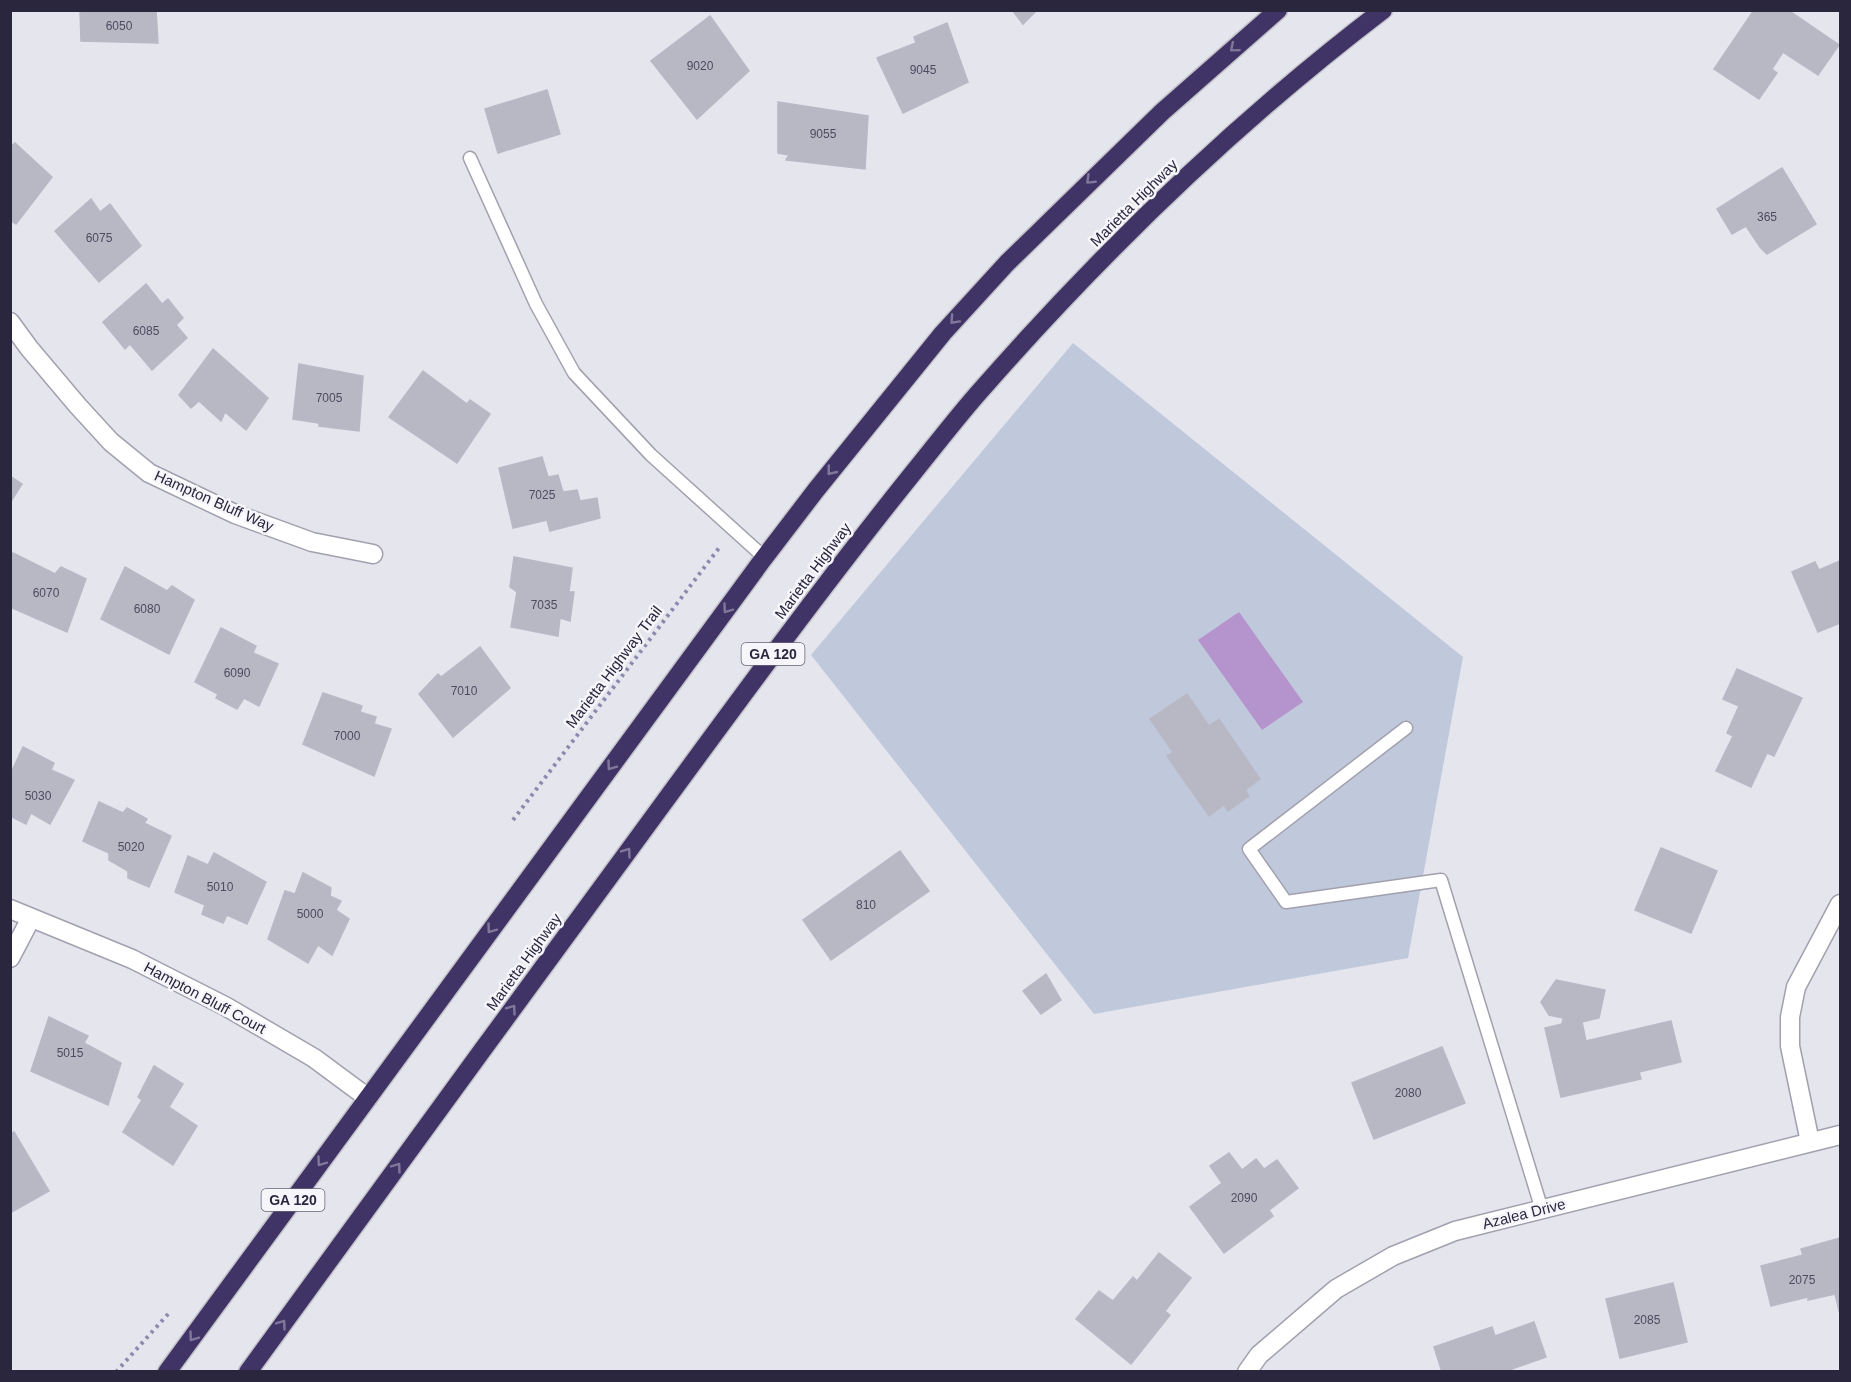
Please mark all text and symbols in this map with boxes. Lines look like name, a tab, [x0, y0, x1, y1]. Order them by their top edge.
house number: 6050	[106, 19, 133, 33]
one-way arrow	[1230, 41, 1241, 52]
house number: 9020	[687, 59, 714, 73]
house number: 9045	[910, 63, 937, 77]
house number: 9055	[810, 127, 837, 141]
street label: Marietta Highway	[1087, 155, 1181, 250]
one-way arrow	[1087, 173, 1098, 184]
house number: 365	[1757, 210, 1777, 224]
house number: 6075	[86, 231, 113, 245]
one-way arrow	[951, 313, 962, 324]
house number: 6085	[133, 324, 160, 338]
house number: 7005	[316, 391, 343, 405]
one-way arrow	[827, 464, 838, 475]
street label: Hampton Bluff Way	[152, 467, 277, 535]
house number: 7025	[529, 488, 556, 502]
street label: Marietta Highway	[771, 519, 855, 622]
house number: 6070	[33, 586, 60, 600]
house number: 7035	[531, 598, 558, 612]
house number: 6080	[134, 602, 161, 616]
street label: Marietta Highway Trail	[562, 602, 665, 731]
one-way arrow	[723, 602, 734, 613]
road number: GA 120	[742, 643, 804, 665]
house number: 6090	[224, 666, 251, 680]
house number: 7010	[451, 684, 478, 698]
house number: 7000	[334, 729, 361, 743]
one-way arrow	[607, 759, 618, 770]
house number: 5030	[25, 789, 52, 803]
house number: 5020	[118, 840, 145, 854]
one-way arrow	[620, 847, 631, 858]
house number: 5010	[207, 880, 234, 894]
house number: 810	[856, 898, 876, 912]
house number: 5000	[297, 907, 324, 921]
street label: Marietta Highway	[483, 909, 565, 1014]
one-way arrow	[487, 922, 498, 933]
street label: Hampton Bluff Court	[141, 958, 270, 1037]
one-way arrow	[505, 1005, 516, 1016]
house number: 5015	[57, 1046, 84, 1060]
house number: 2080	[1395, 1086, 1422, 1100]
one-way arrow	[317, 1156, 328, 1167]
one-way arrow	[390, 1162, 401, 1173]
road number: GA 120	[262, 1189, 324, 1211]
house number: 2090	[1231, 1191, 1258, 1205]
street label: Azalea Drive	[1481, 1195, 1567, 1232]
house number: 2075	[1789, 1273, 1816, 1287]
house number: 2085	[1634, 1313, 1661, 1327]
one-way arrow	[275, 1320, 286, 1331]
one-way arrow	[189, 1330, 200, 1341]

